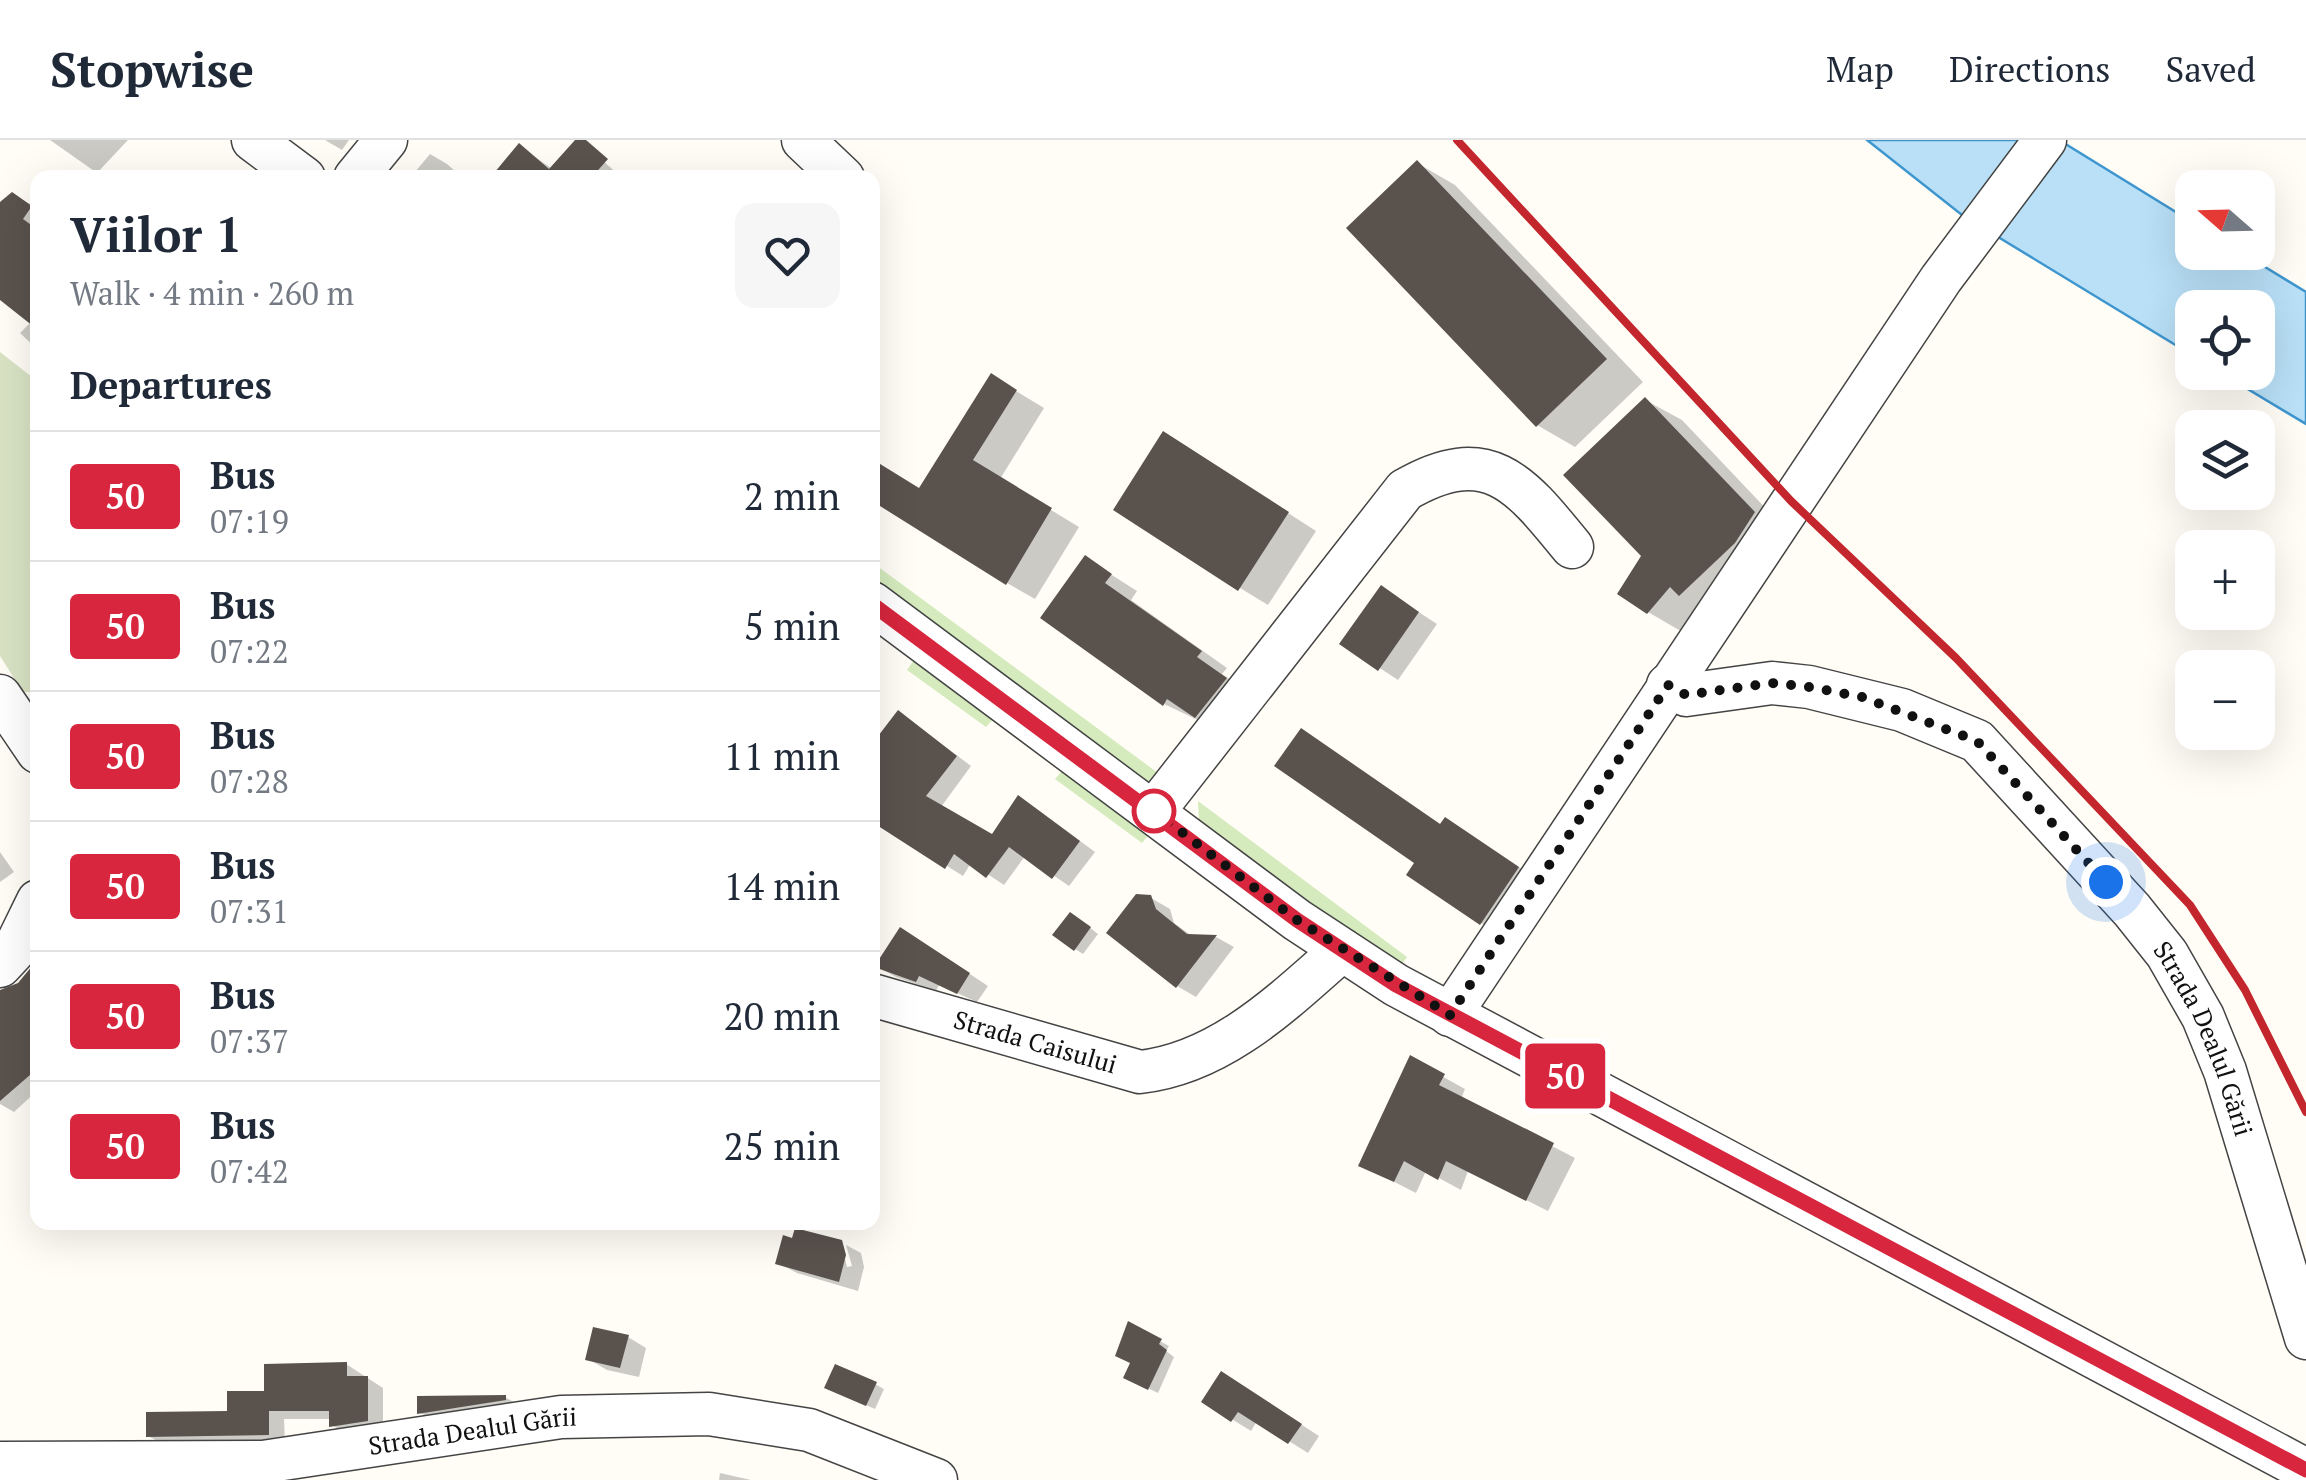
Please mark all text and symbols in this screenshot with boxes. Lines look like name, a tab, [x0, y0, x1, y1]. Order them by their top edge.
text: Stopwise	[50, 37, 254, 101]
text: Map	[1826, 46, 1894, 92]
text: Directions	[1949, 46, 2110, 92]
text: Saved	[2165, 46, 2256, 92]
north arrow	[2175, 170, 2275, 270]
map controls	[2175, 170, 2275, 750]
text: Viilor 1	[70, 202, 242, 266]
button: heart	[735, 203, 840, 308]
text: Walk · 4 min · 260 m	[70, 272, 354, 314]
button: locate	[2175, 290, 2275, 390]
text: Departures	[70, 360, 272, 410]
button: layers	[2175, 410, 2275, 510]
text: Bus	[210, 450, 275, 500]
text: 2 min	[744, 471, 840, 521]
text: 50	[105, 473, 145, 519]
text: 07:19	[210, 500, 289, 542]
button: +	[2175, 530, 2275, 630]
text: Bus	[210, 580, 275, 630]
text: 5 min	[744, 601, 840, 651]
text: 50	[105, 603, 145, 649]
text: 07:22	[210, 630, 289, 672]
button: −	[2175, 650, 2275, 750]
text: Bus	[210, 710, 275, 760]
text: 11 min	[723, 731, 840, 781]
text: 50	[105, 733, 145, 779]
text: 07:28	[210, 760, 289, 802]
unlabelled marker	[1133, 790, 1175, 832]
text: Bus	[210, 840, 275, 890]
your location	[2081, 857, 2131, 907]
text: 14 min	[723, 861, 840, 911]
text: 50	[105, 863, 145, 909]
text: 07:31	[210, 890, 289, 932]
street label: Strada Dealul Gării	[2147, 934, 2261, 1140]
text: Bus	[210, 970, 275, 1020]
text: 20 min	[723, 991, 840, 1041]
text: 50	[105, 993, 145, 1039]
street label: Strada Caisului	[950, 1002, 1121, 1081]
text: 07:37	[210, 1020, 289, 1062]
line badge: 50	[1520, 1044, 1610, 1108]
text: 50	[1545, 1053, 1585, 1099]
text: Bus	[210, 1100, 275, 1150]
text: 25 min	[723, 1121, 840, 1171]
text: 50	[105, 1123, 145, 1169]
text: 07:42	[210, 1150, 289, 1192]
street label: Strada Dealul Gării	[366, 1400, 577, 1462]

